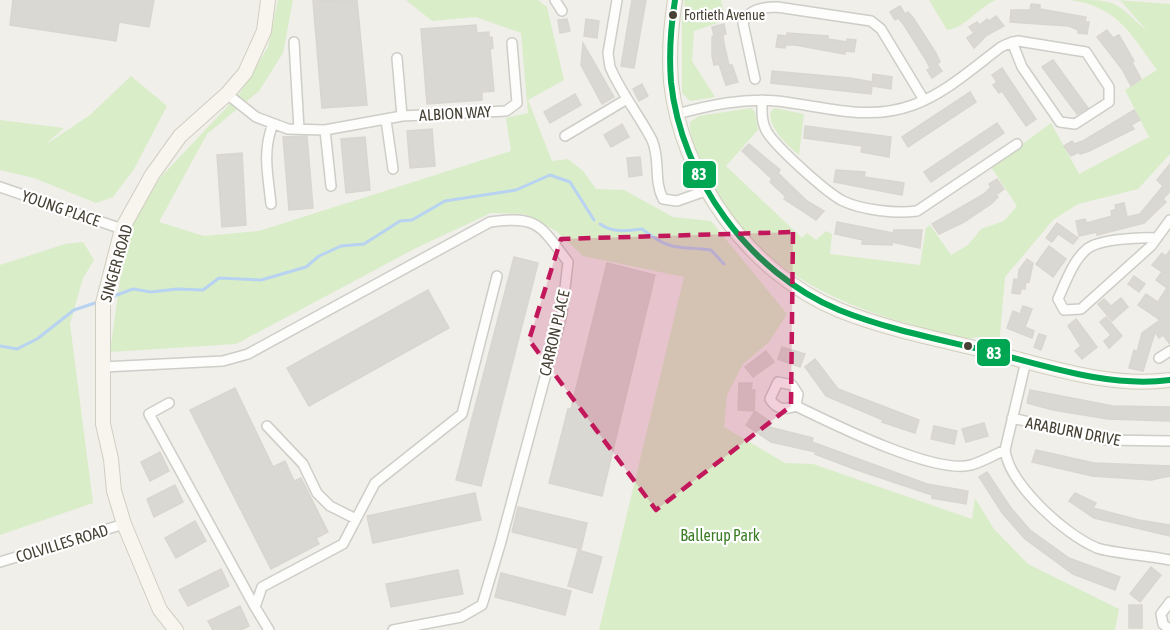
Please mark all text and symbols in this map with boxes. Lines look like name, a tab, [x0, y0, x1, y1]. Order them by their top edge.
place label: Fortieth Avenue	[684, 7, 765, 23]
marker: Fortieth Avenue	[667, 9, 679, 21]
street label: ALBION WAY	[419, 102, 492, 124]
line badge: 83	[682, 160, 717, 189]
text: 83	[691, 165, 707, 183]
street label: YOUNG PLACE	[20, 186, 103, 230]
street label: SINGER ROAD	[96, 222, 136, 304]
street label: CARRON PLACE	[535, 288, 573, 378]
line badge: 83	[976, 338, 1011, 367]
unlabelled marker	[962, 340, 974, 352]
text: 83	[986, 344, 1002, 362]
street label: ARABURN DRIVE	[1024, 413, 1122, 449]
street label: COLVILLES ROAD	[14, 520, 110, 566]
park label: Ballerup Park	[680, 526, 760, 545]

